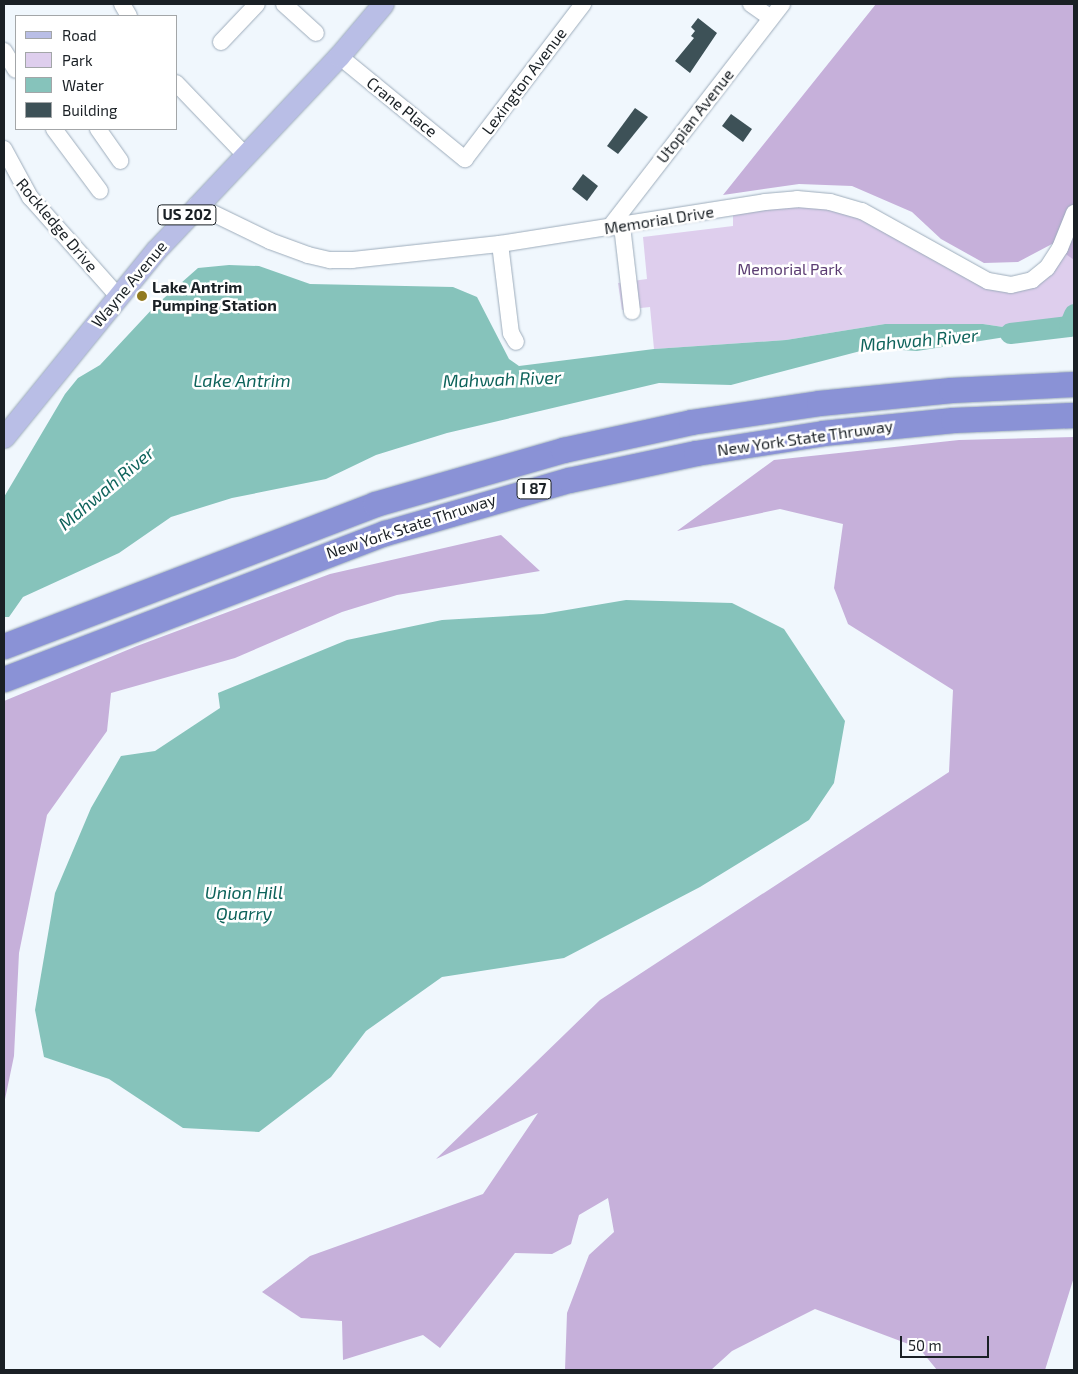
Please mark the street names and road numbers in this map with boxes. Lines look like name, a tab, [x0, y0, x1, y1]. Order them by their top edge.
street label: Lexington Avenue	[477, 24, 571, 138]
street label: Utopian Avenue	[652, 65, 738, 167]
street label: Crane Place	[363, 73, 441, 141]
street label: Rockledge Drive	[12, 174, 102, 276]
road number: US 202	[157, 202, 217, 228]
street label: Memorial Drive	[603, 202, 715, 238]
street label: Wayne Avenue	[87, 237, 171, 331]
street label: New York State Thruway	[715, 416, 895, 460]
road number: I 87	[516, 476, 552, 502]
street label: New York State Thruway	[323, 489, 499, 563]

